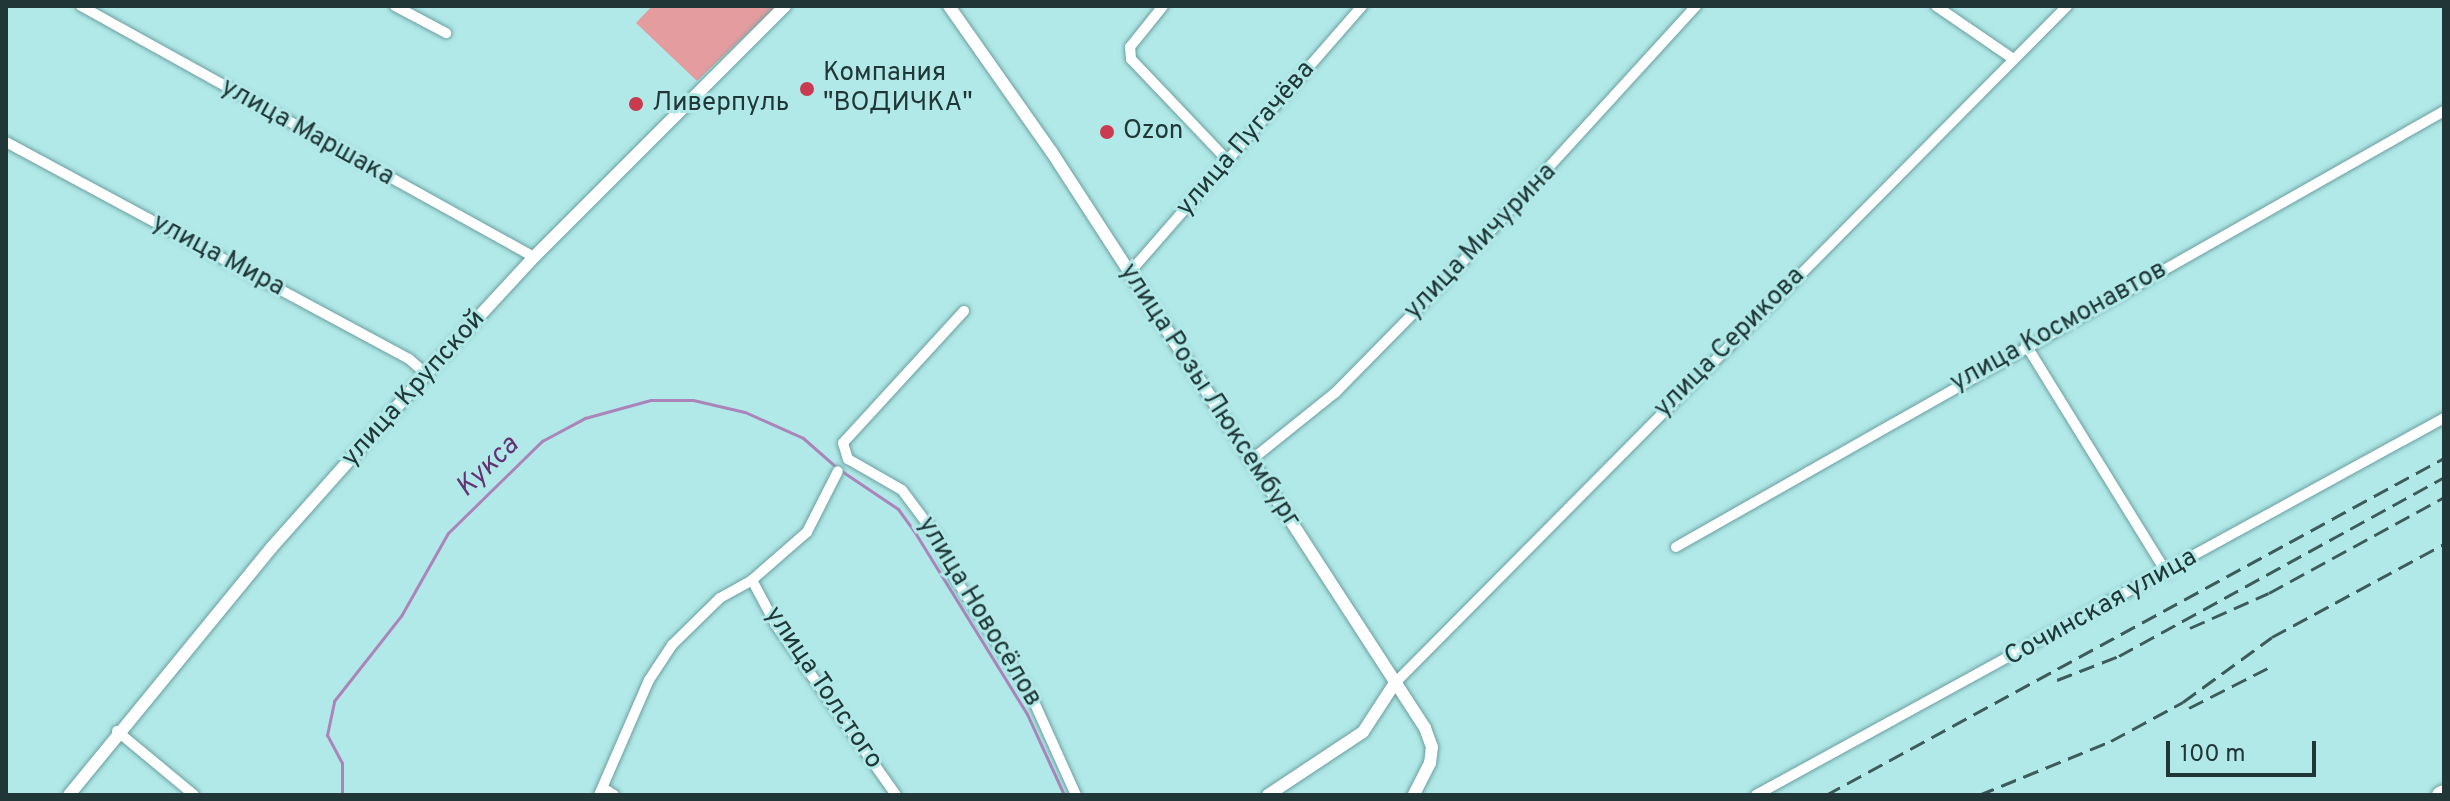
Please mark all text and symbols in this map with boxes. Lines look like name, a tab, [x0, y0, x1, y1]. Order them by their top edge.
street label: улица Пугачёва	[1170, 55, 1322, 223]
place label: Компания "ВОДИЧКА"	[823, 58, 973, 120]
street label: улица Маршака	[215, 72, 399, 194]
marker: Компания "ВОДИЧКА"	[798, 80, 816, 98]
place label: Ливерпуль	[652, 88, 789, 120]
marker: Ливерпуль	[627, 95, 645, 113]
place label: Ozon	[1123, 116, 1183, 148]
marker: Ozon	[1098, 123, 1116, 141]
street label: улица Мичурина	[1398, 157, 1564, 327]
street label: улица Мира	[146, 208, 290, 304]
street label: улица Космонавтов	[1945, 255, 2173, 399]
street label: улица Розы Люксембург	[1112, 258, 1306, 534]
street label: улица Серикова	[1648, 261, 1812, 425]
street label: улица Крупской	[336, 304, 492, 474]
water label: Кукса	[450, 429, 526, 505]
street label: улица Новосёлов	[910, 512, 1048, 712]
street label: Сочинская улица	[2000, 542, 2202, 674]
street label: улица Толстого	[757, 601, 889, 775]
scale bar	[2170, 725, 2320, 775]
text: 100 m	[2180, 740, 2246, 770]

